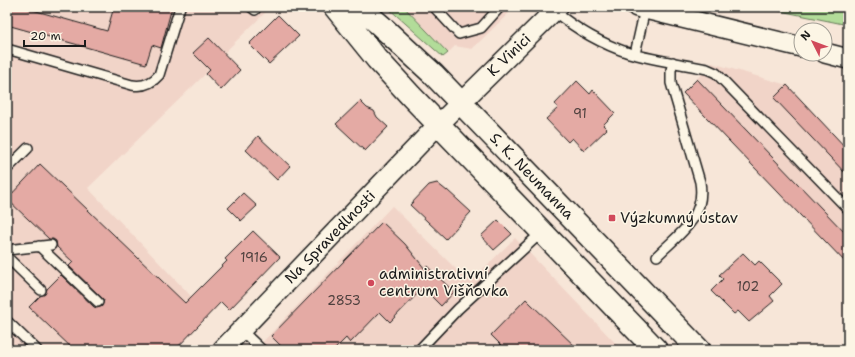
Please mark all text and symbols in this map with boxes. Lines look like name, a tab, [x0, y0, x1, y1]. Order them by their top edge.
scale bar	[24, 22, 85, 48]
north arrow	[793, 22, 833, 62]
text: N	[797, 27, 815, 44]
text: 20 m	[30, 28, 61, 44]
street label: K Vinici	[483, 29, 535, 81]
house number: 91	[573, 105, 587, 122]
street label: S. K. Neumanna	[485, 128, 579, 224]
street label: Na Spravedlnosti	[280, 186, 380, 288]
place label: Výzkumný ústav	[620, 208, 738, 228]
marker: Výzkumný ústav	[607, 213, 617, 223]
house number: 1916	[240, 249, 268, 266]
place label: administrativní centrum Višňovka	[379, 264, 509, 301]
marker: administrativní centrum Višňovka	[366, 278, 376, 288]
house number: 102	[737, 278, 759, 295]
house number: 2853	[327, 292, 361, 309]

